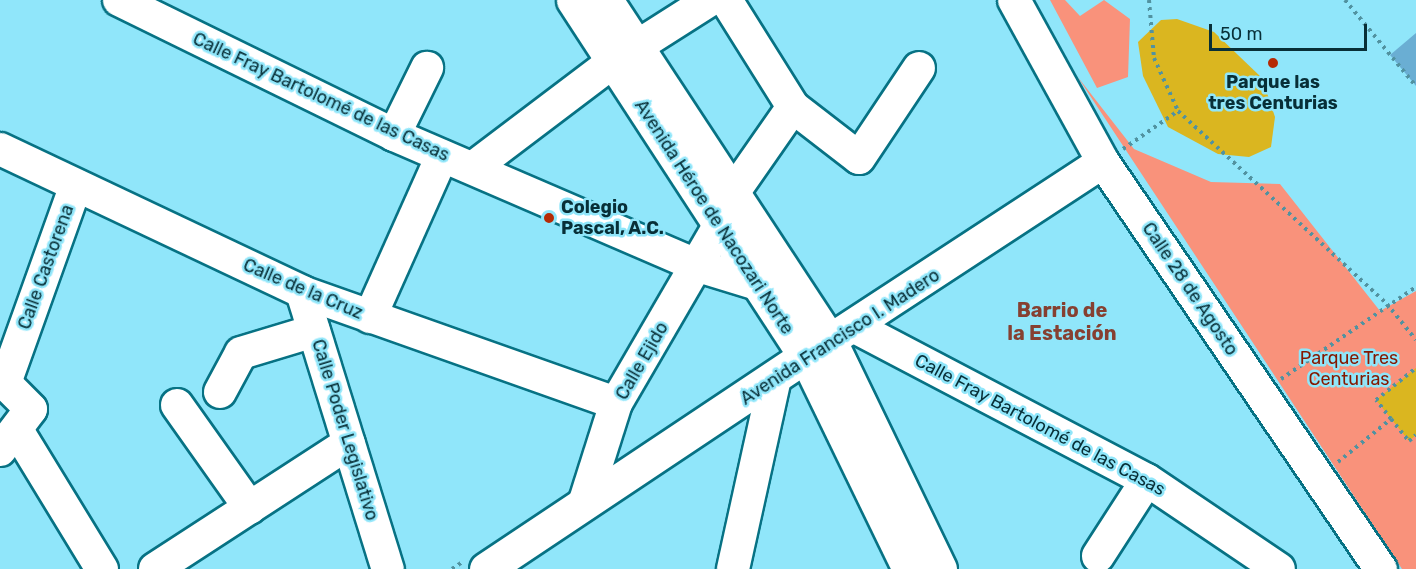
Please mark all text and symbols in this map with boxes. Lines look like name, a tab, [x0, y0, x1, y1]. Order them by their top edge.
scale bar	[1212, 12, 1370, 50]
text: 50 m	[1220, 23, 1263, 45]
street label: Calle Fray Bartolomé de las Casas	[189, 28, 453, 166]
marker: Parque las tres Centurias	[1266, 56, 1280, 70]
place label: Parque las tres Centurias	[1208, 72, 1338, 115]
street label: Avenida Héroe de Nacozari Norte	[630, 96, 798, 338]
place label: Colegio Pascal, A.C.	[561, 197, 664, 240]
street label: Calle Castorena	[13, 202, 79, 332]
marker: Colegio Pascal, A.C.	[542, 211, 556, 225]
street label: Calle 28 de Agosto	[1137, 218, 1243, 360]
street label: Calle de la Cruz	[240, 254, 366, 324]
street label: Avenida Francisco I. Madero	[736, 264, 944, 410]
district label: Barrio de la Estación	[1007, 299, 1117, 346]
street label: Calle Ejido	[611, 318, 673, 404]
street label: Calle Poder Legislativo	[307, 337, 383, 523]
park label: Parque Tres Centurias	[1300, 348, 1398, 391]
street label: Calle Fray Bartolomé de las Casas	[911, 350, 1169, 500]

